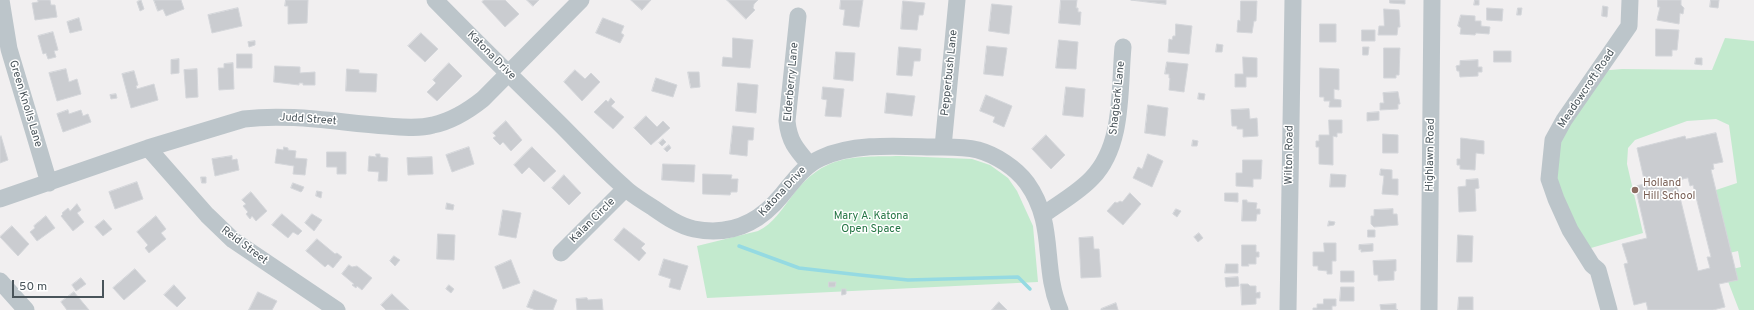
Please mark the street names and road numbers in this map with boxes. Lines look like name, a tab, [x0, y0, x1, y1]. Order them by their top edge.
street label: Katona Drive	[464, 29, 518, 83]
street label: Pepperbush Lane	[939, 29, 961, 117]
street label: Elderberry Lane	[782, 42, 802, 122]
street label: Meadowcroft Road	[1556, 47, 1618, 131]
street label: Green Knolls Lane	[6, 59, 44, 149]
street label: Shagbark Lane	[1108, 60, 1128, 136]
street label: Judd Street	[279, 111, 337, 129]
street label: Highlawn Road	[1424, 118, 1438, 192]
street label: Wilton Road	[1283, 125, 1297, 185]
street label: Katona Drive	[757, 164, 809, 220]
street label: Kalan Circle	[568, 196, 618, 246]
street label: Reid Street	[218, 224, 270, 268]

